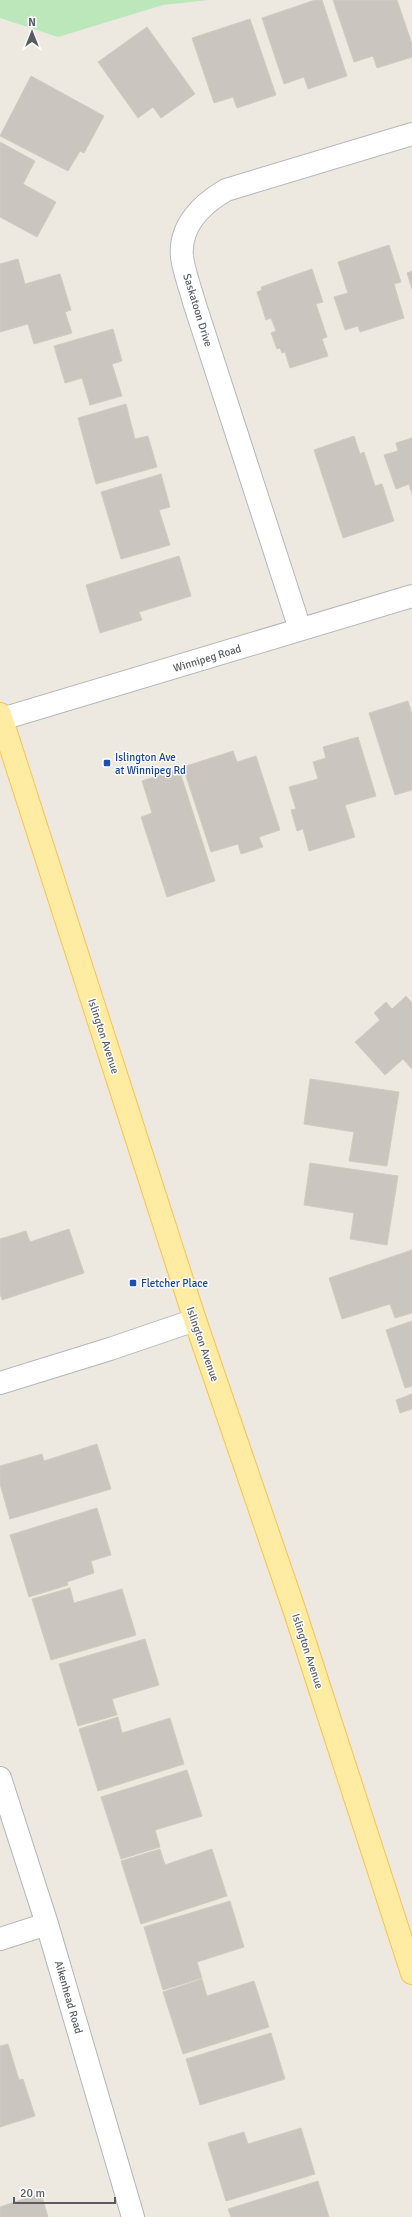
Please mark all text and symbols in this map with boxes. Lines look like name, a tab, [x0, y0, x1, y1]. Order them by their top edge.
north arrow	[12, 12, 52, 52]
text: N	[28, 16, 36, 29]
street label: Saskatoon Drive	[180, 272, 215, 348]
street label: Winnipeg Road	[172, 642, 243, 675]
place label: Islington Ave at Winnipeg Rd	[115, 751, 186, 777]
marker: Islington Ave at Winnipeg Rd	[102, 758, 112, 768]
street label: Islington Avenue	[85, 997, 122, 1075]
place label: Fletcher Place	[141, 1277, 208, 1290]
marker: Fletcher Place	[128, 1278, 138, 1288]
street label: Islington Avenue	[184, 1305, 221, 1383]
street label: Islington Avenue	[289, 1612, 326, 1690]
street label: Aikenhead Road	[52, 1959, 85, 2035]
scale bar	[14, 2179, 115, 2205]
text: 20 m	[20, 2186, 45, 2201]

